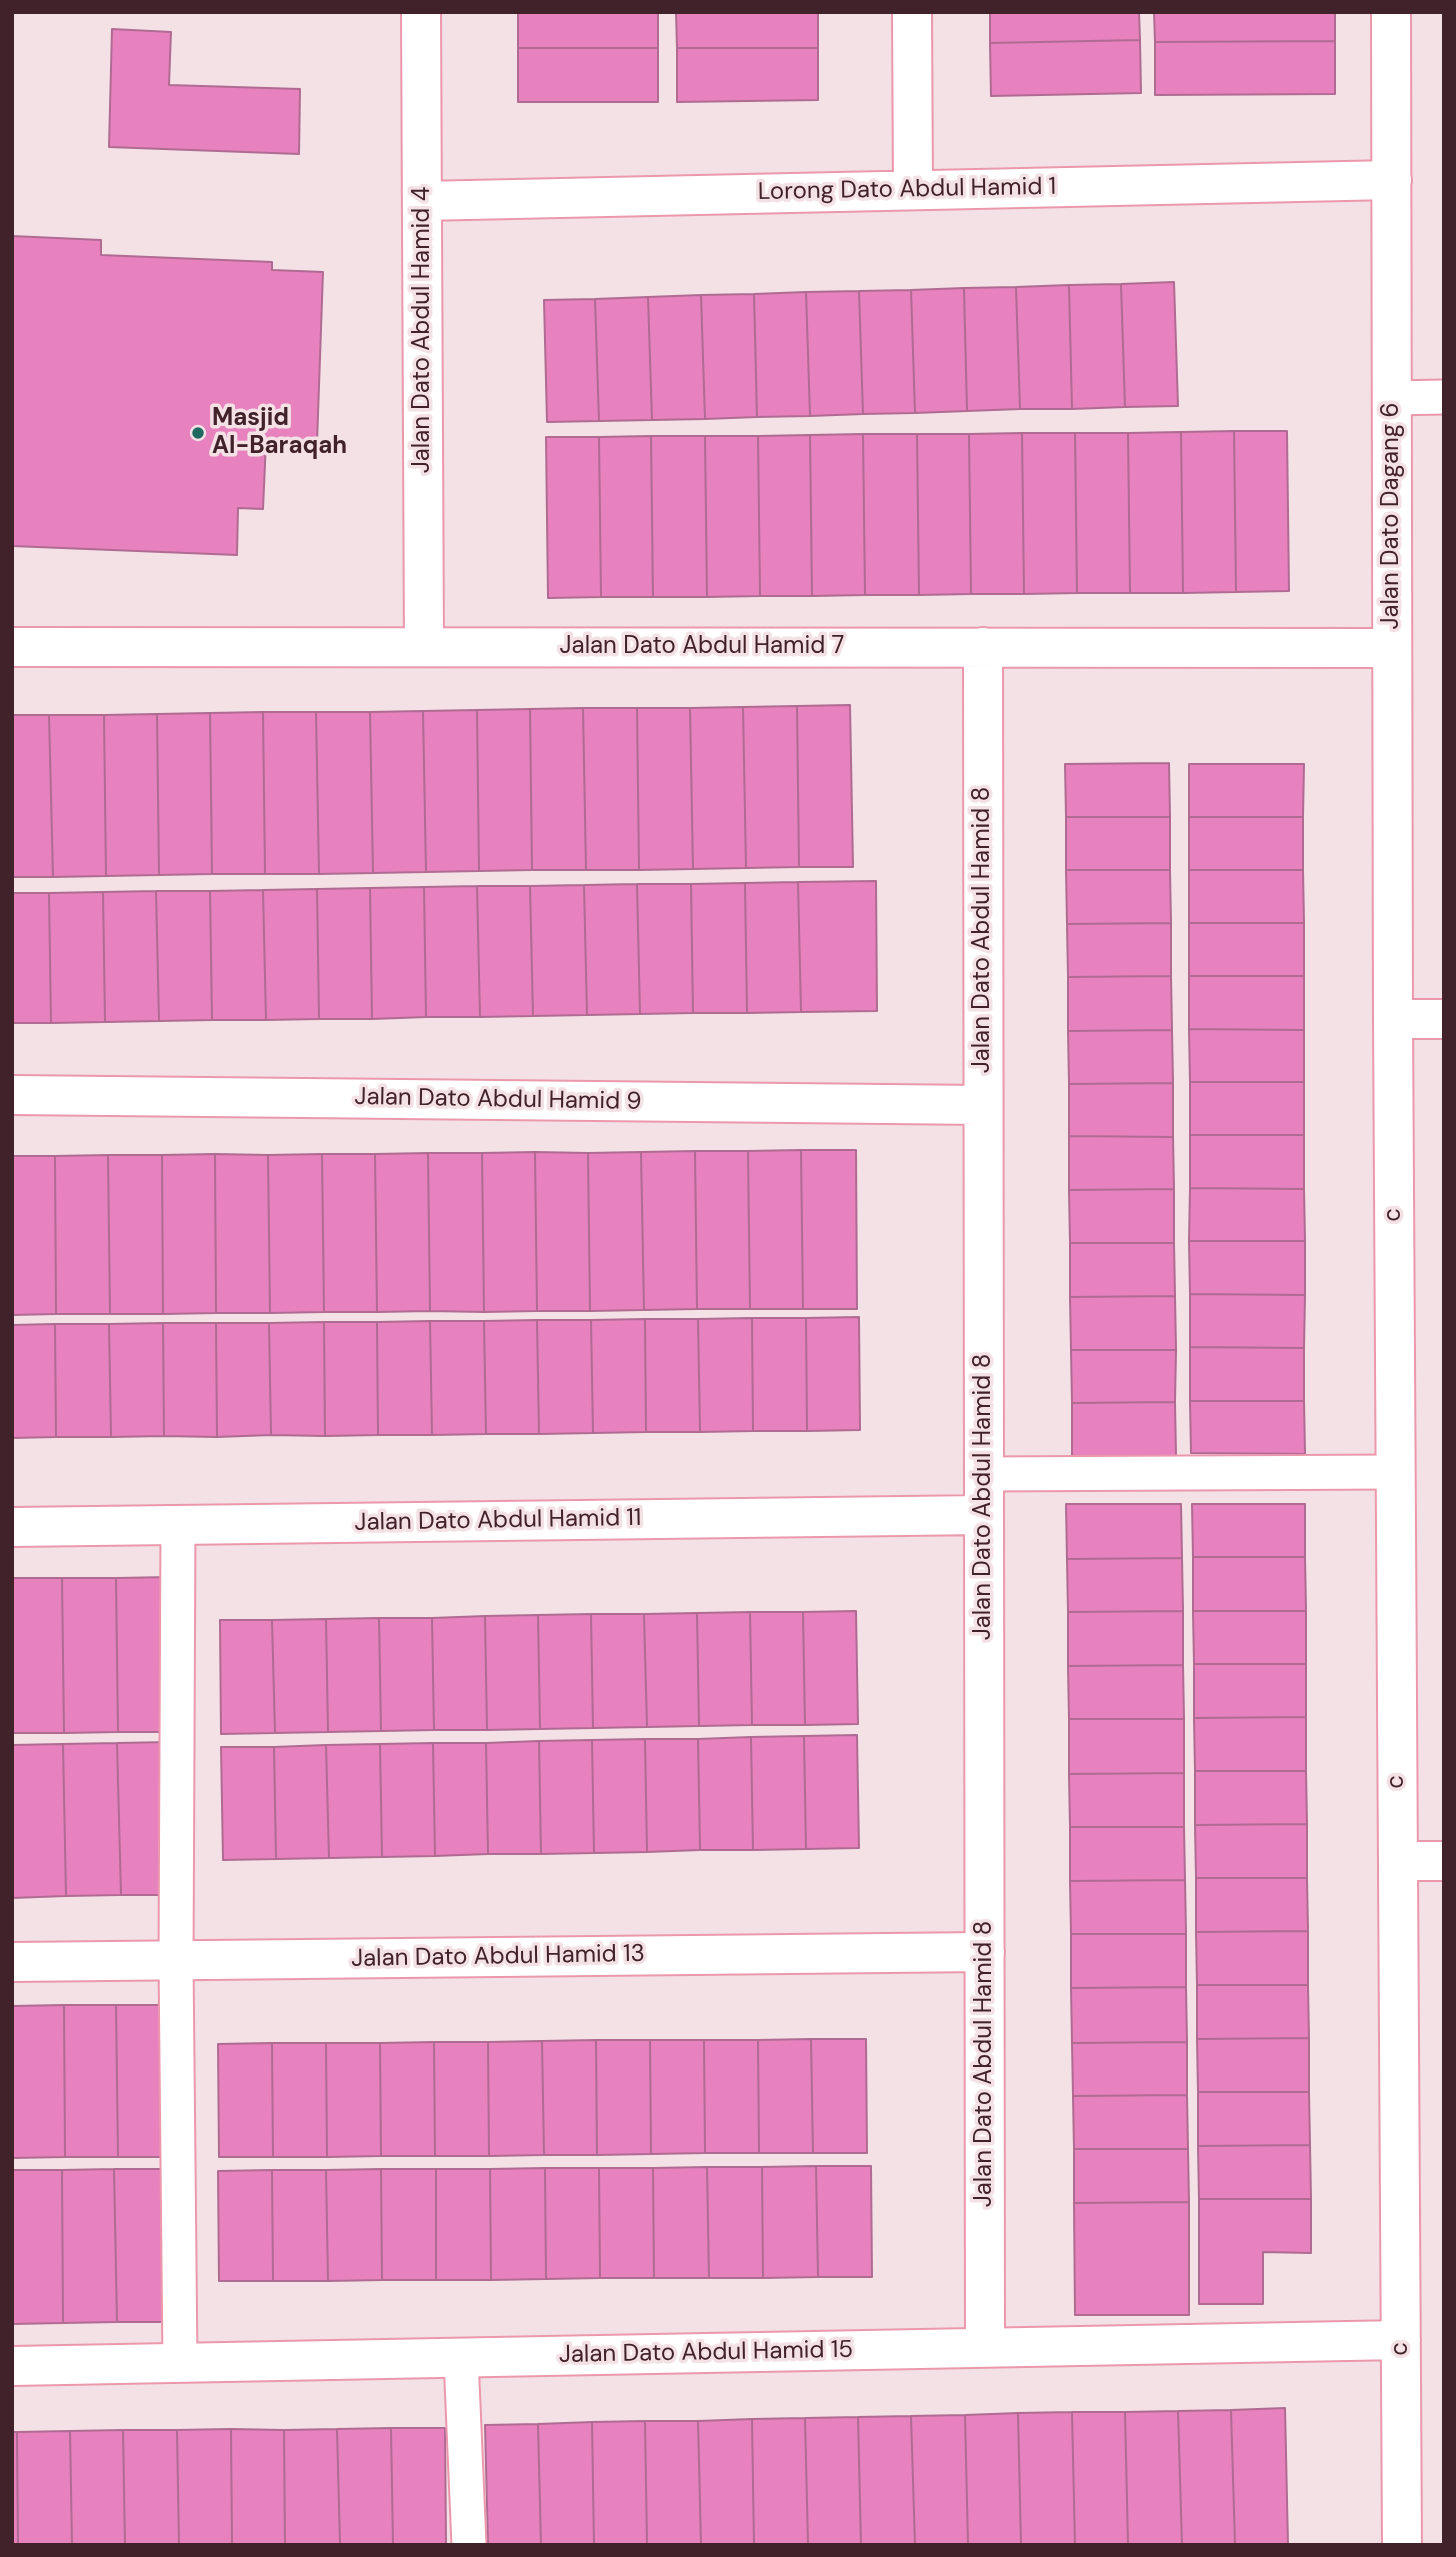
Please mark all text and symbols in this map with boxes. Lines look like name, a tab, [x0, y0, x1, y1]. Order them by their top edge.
street label: Lorong Dato Abdul Hamid 1	[758, 173, 1056, 207]
street label: Jalan Dato Abdul Hamid 4	[409, 187, 437, 473]
street label: Jalan Dato Dagang 6	[1378, 402, 1406, 630]
place label: Masjid Al-Baraqah	[212, 405, 347, 461]
marker: Masjid Al-Baraqah	[190, 425, 206, 441]
street label: Jalan Dato Abdul Hamid 7	[560, 633, 844, 661]
street label: Jalan Dato Abdul Hamid 8	[969, 787, 997, 1073]
street label: Jalan Dato Abdul Hamid 9	[354, 1083, 642, 1117]
street label: c	[1380, 1208, 1408, 1222]
street label: Jalan Dato Abdul Hamid 8	[970, 1354, 998, 1640]
street label: Jalan Dato Abdul Hamid 11	[354, 1504, 642, 1538]
street label: c	[1383, 1775, 1411, 1789]
street label: Jalan Dato Abdul Hamid 8	[971, 1921, 999, 2207]
street label: Jalan Dato Abdul Hamid 13	[351, 1940, 645, 1974]
street label: Jalan Dato Abdul Hamid 15	[559, 2336, 853, 2370]
street label: c	[1387, 2342, 1415, 2356]

